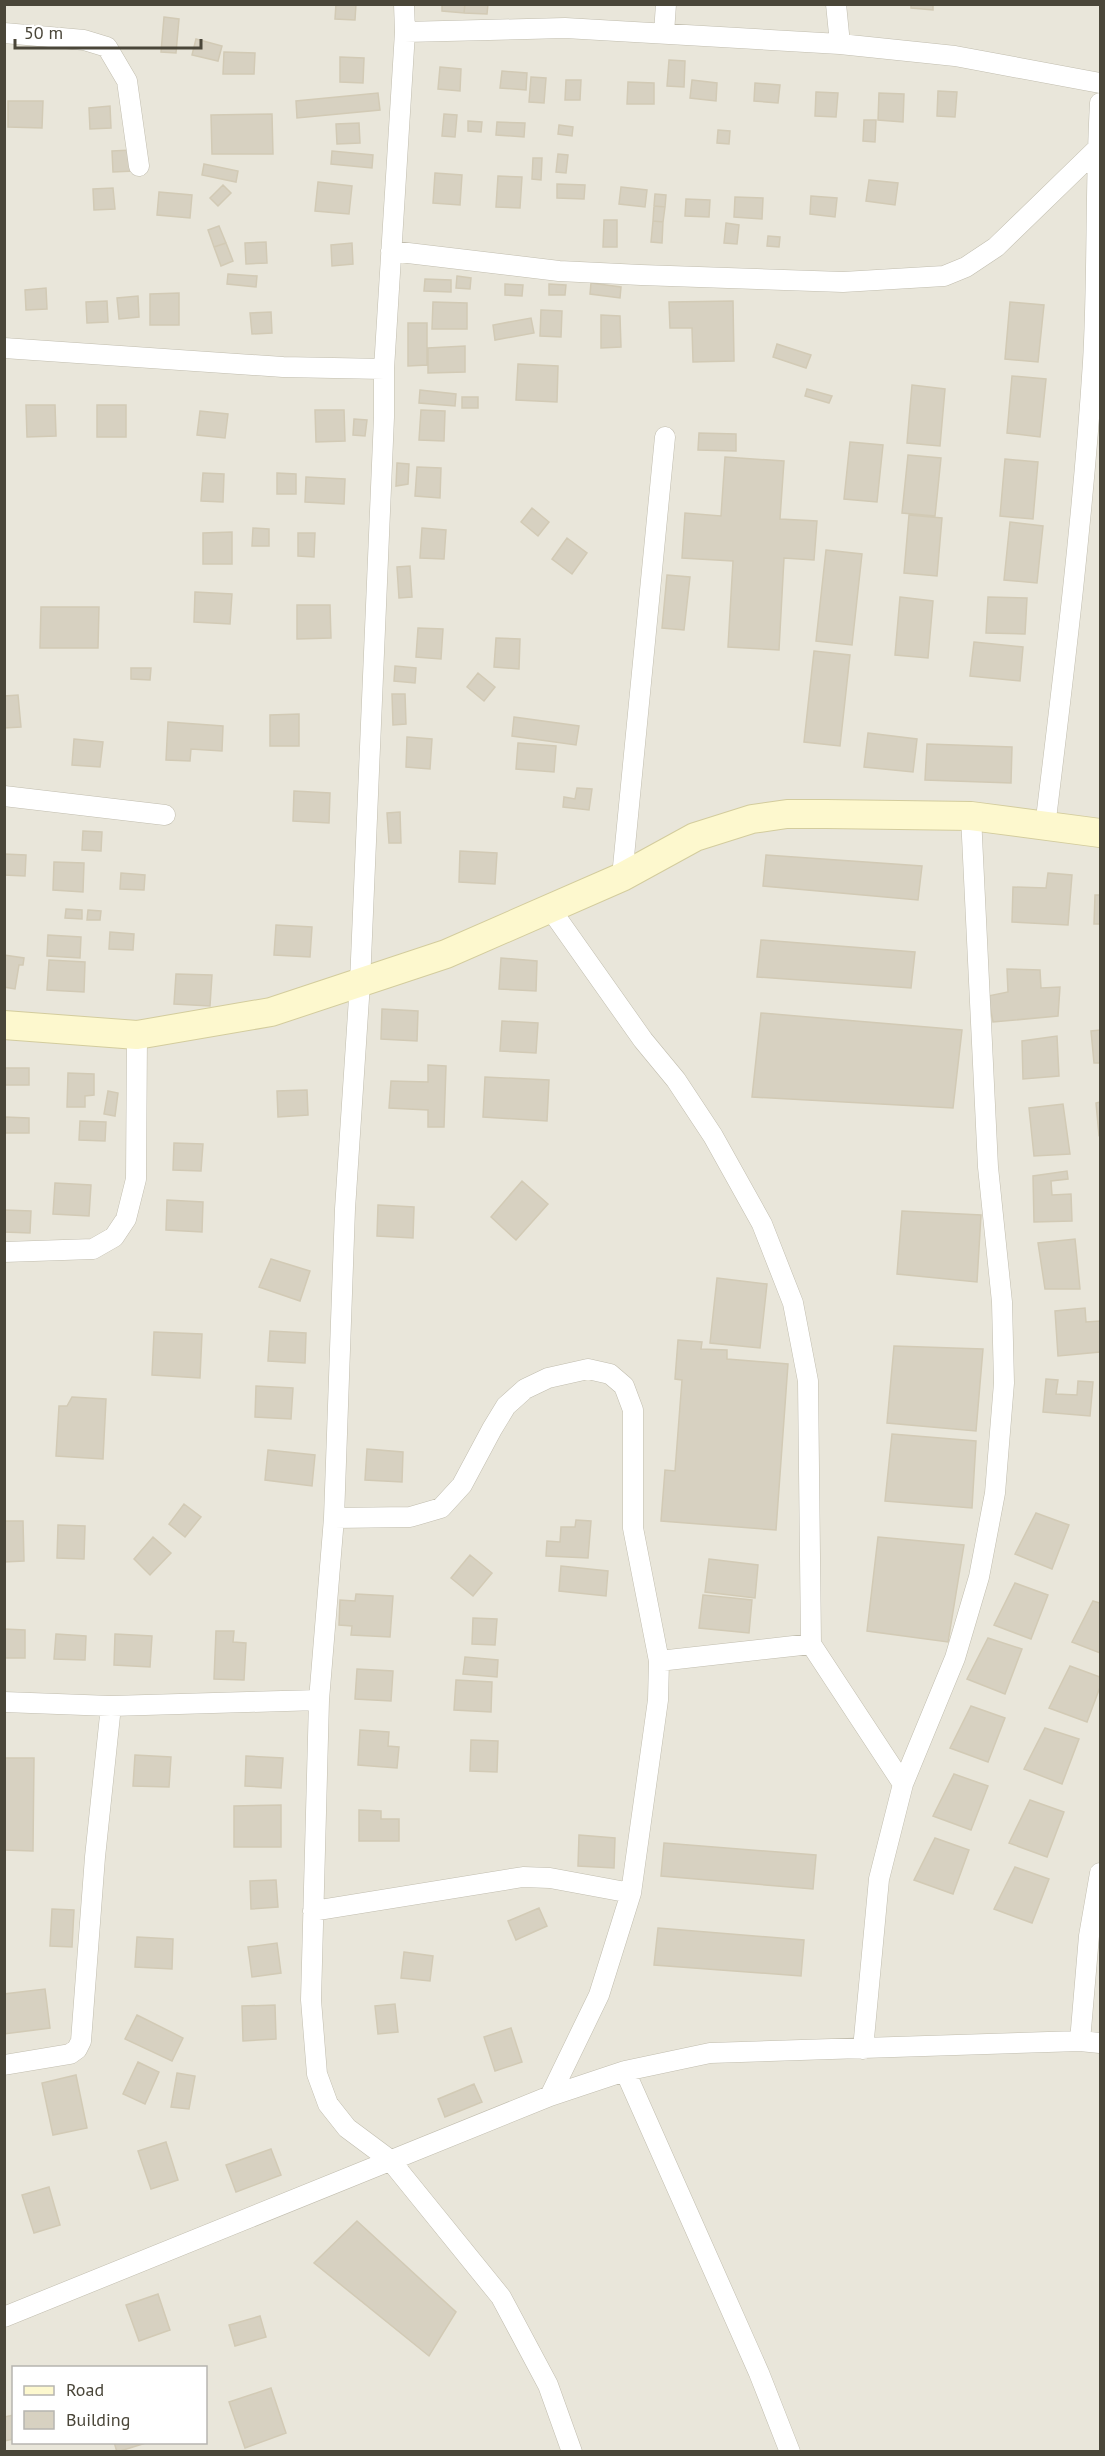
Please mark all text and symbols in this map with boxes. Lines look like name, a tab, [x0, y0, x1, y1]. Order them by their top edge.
scale bar	[15, 12, 201, 50]
text: 50 m	[24, 21, 63, 44]
legend	[12, 2366, 207, 2444]
text: Road	[66, 2378, 104, 2401]
text: Building	[66, 2408, 130, 2431]

